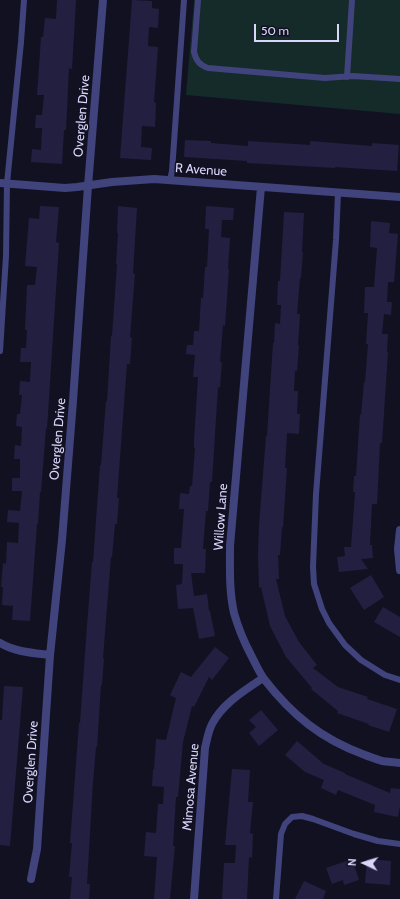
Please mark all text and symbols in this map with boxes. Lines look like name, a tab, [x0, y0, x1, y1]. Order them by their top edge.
scale bar	[256, 16, 341, 42]
text: 50 m	[261, 23, 289, 38]
street label: Overglen Drive	[71, 74, 93, 158]
street label: R Avenue	[175, 160, 227, 180]
street label: Overglen Drive	[47, 397, 69, 481]
street label: Willow Lane	[211, 483, 231, 551]
street label: Overglen Drive	[20, 720, 42, 804]
street label: Mimosa Avenue	[179, 743, 203, 831]
north arrow	[344, 843, 384, 883]
text: N	[345, 858, 359, 867]

